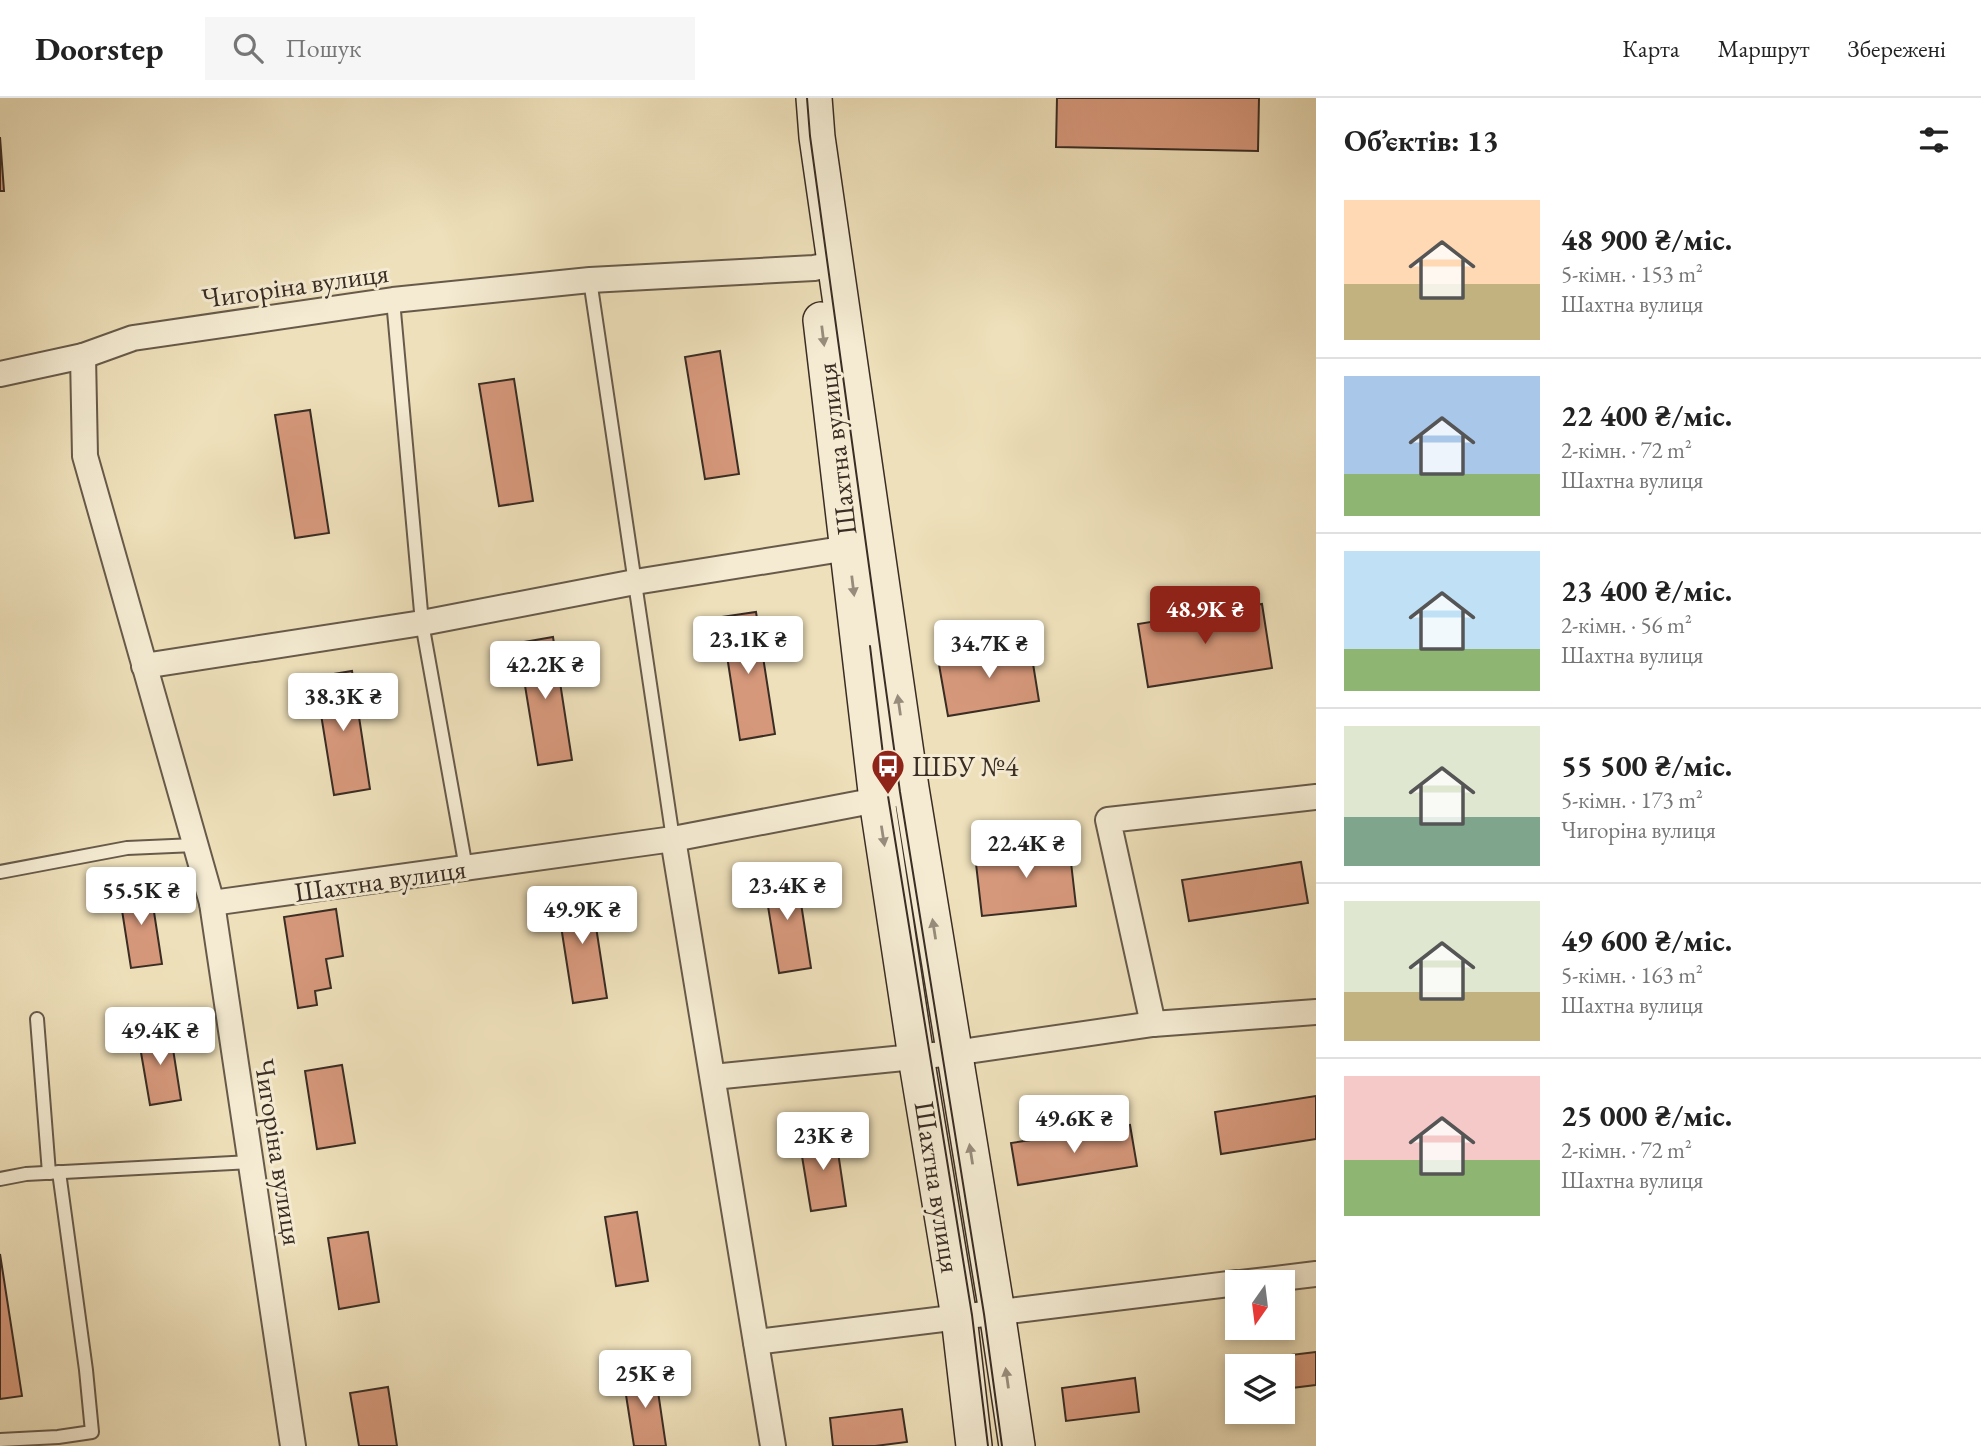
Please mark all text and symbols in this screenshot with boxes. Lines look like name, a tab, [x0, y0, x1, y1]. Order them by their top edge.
search box	[205, 17, 695, 80]
text: Doorstep	[35, 27, 163, 70]
icon: search	[229, 29, 267, 67]
text: Пошук	[285, 31, 362, 65]
text: Карта	[1622, 33, 1680, 64]
text: Маршрут	[1718, 33, 1810, 64]
text: Збережені	[1848, 33, 1946, 64]
text: Об’єктів: 13	[1344, 121, 1499, 160]
icon: filters	[1915, 121, 1953, 159]
text: 48 900 ₴/міс.	[1561, 220, 1732, 259]
icon: home	[1400, 228, 1484, 312]
street label: Чигоріна вулиця	[199, 254, 391, 316]
text: 5-кімн. · 153 m²	[1561, 259, 1703, 289]
text: Шахтна вулиця	[1561, 289, 1703, 319]
one-way arrow	[817, 325, 828, 347]
street label: Шахтна вулиця	[808, 361, 864, 537]
text: 22 400 ₴/міс.	[1561, 396, 1732, 435]
icon: home	[1400, 404, 1484, 488]
text: 2-кімн. · 72 m²	[1561, 435, 1692, 465]
text: Шахтна вулиця	[1561, 465, 1703, 495]
text: 23 400 ₴/міс.	[1561, 571, 1732, 610]
one-way arrow	[847, 575, 858, 597]
icon: home	[1400, 579, 1484, 663]
pin: 48.9K ₴	[1140, 587, 1270, 646]
text: 48.9K ₴	[1166, 594, 1244, 624]
text: 2-кімн. · 56 m²	[1561, 610, 1692, 640]
pin: 23.1K ₴	[683, 616, 813, 676]
pin: 34.7K ₴	[924, 620, 1054, 680]
text: 23.1K ₴	[709, 624, 787, 654]
text: 34.7K ₴	[950, 628, 1028, 658]
text: Шахтна вулиця	[1561, 640, 1703, 670]
pin: 42.2K ₴	[480, 642, 610, 701]
text: 42.2K ₴	[506, 649, 584, 679]
pin: 38.3K ₴	[278, 674, 408, 733]
text: 38.3K ₴	[304, 681, 382, 711]
one-way arrow	[893, 693, 904, 715]
text: 55 500 ₴/міс.	[1561, 746, 1732, 785]
bus stop icon: ШБУ №4	[869, 747, 907, 796]
place label: ШБУ №4	[912, 748, 1019, 784]
icon: home	[1400, 754, 1484, 838]
text: 5-кімн. · 173 m²	[1561, 785, 1703, 815]
text: Чигоріна вулиця	[1561, 815, 1716, 845]
pin: 22.4K ₴	[961, 820, 1091, 880]
one-way arrow	[878, 825, 889, 847]
text: 22.4K ₴	[987, 828, 1065, 858]
street label: Шахтна вулиця	[292, 850, 468, 910]
pin: 23.4K ₴	[722, 862, 852, 922]
pin: 55.5K ₴	[76, 868, 206, 927]
text: 23.4K ₴	[748, 870, 826, 900]
text: 55.5K ₴	[102, 875, 180, 905]
pin: 49.9K ₴	[517, 886, 647, 946]
text: 49.9K ₴	[543, 894, 621, 924]
one-way arrow	[928, 918, 939, 940]
text: 49 600 ₴/міс.	[1561, 921, 1732, 960]
icon: home	[1400, 929, 1484, 1013]
text: 5-кімн. · 163 m²	[1561, 960, 1703, 990]
text: Шахтна вулиця	[1561, 990, 1703, 1020]
pin: 49.4K ₴	[95, 1007, 225, 1067]
text: 49.4K ₴	[121, 1015, 199, 1045]
street label: Чигоріна вулиця	[246, 1056, 312, 1248]
pin: 49.6K ₴	[1009, 1096, 1139, 1155]
text: 25 000 ₴/міс.	[1561, 1096, 1732, 1135]
street label: Шахтна вулиця	[907, 1099, 969, 1275]
text: 49.6K ₴	[1035, 1103, 1113, 1133]
icon: home	[1400, 1104, 1484, 1188]
pin: 23K ₴	[774, 1112, 872, 1172]
text: 23K ₴	[793, 1120, 853, 1150]
text: 2-кімн. · 72 m²	[1561, 1135, 1692, 1165]
one-way arrow	[965, 1143, 976, 1165]
text: Шахтна вулиця	[1561, 1165, 1703, 1195]
north arrow	[1225, 1270, 1295, 1340]
map controls	[1225, 1270, 1295, 1424]
pin: 25K ₴	[596, 1350, 694, 1410]
button: layers	[1225, 1354, 1295, 1424]
text: 25K ₴	[615, 1358, 675, 1388]
one-way arrow	[1001, 1367, 1012, 1389]

